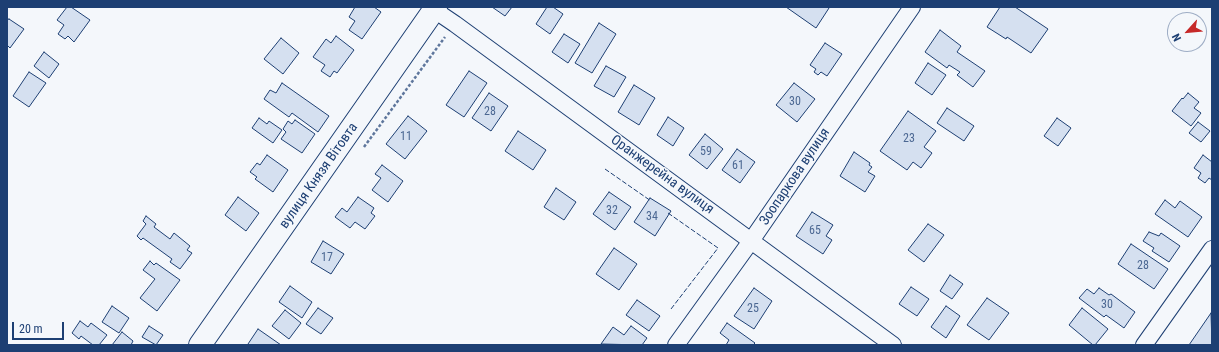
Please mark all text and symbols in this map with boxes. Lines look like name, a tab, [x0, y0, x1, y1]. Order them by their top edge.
north arrow	[1167, 12, 1207, 52]
text: N	[1169, 31, 1184, 43]
house number: 30	[789, 95, 801, 109]
house number: 28	[484, 105, 496, 119]
street label: вулиця Князя Вітовта	[276, 120, 362, 232]
street label: Зоопаркова вулиця	[756, 125, 834, 229]
house number: 11	[400, 130, 412, 144]
street label: Оранжерейна вулиця	[607, 132, 717, 218]
house number: 23	[903, 132, 915, 146]
house number: 59	[700, 145, 712, 159]
house number: 61	[732, 159, 744, 173]
house number: 32	[606, 204, 618, 218]
house number: 34	[646, 210, 658, 224]
house number: 65	[809, 224, 821, 238]
house number: 17	[321, 251, 333, 265]
house number: 28	[1137, 259, 1149, 273]
house number: 30	[1101, 298, 1113, 312]
house number: 25	[747, 302, 759, 316]
scale bar	[14, 314, 66, 340]
text: 20 m	[19, 322, 43, 336]

